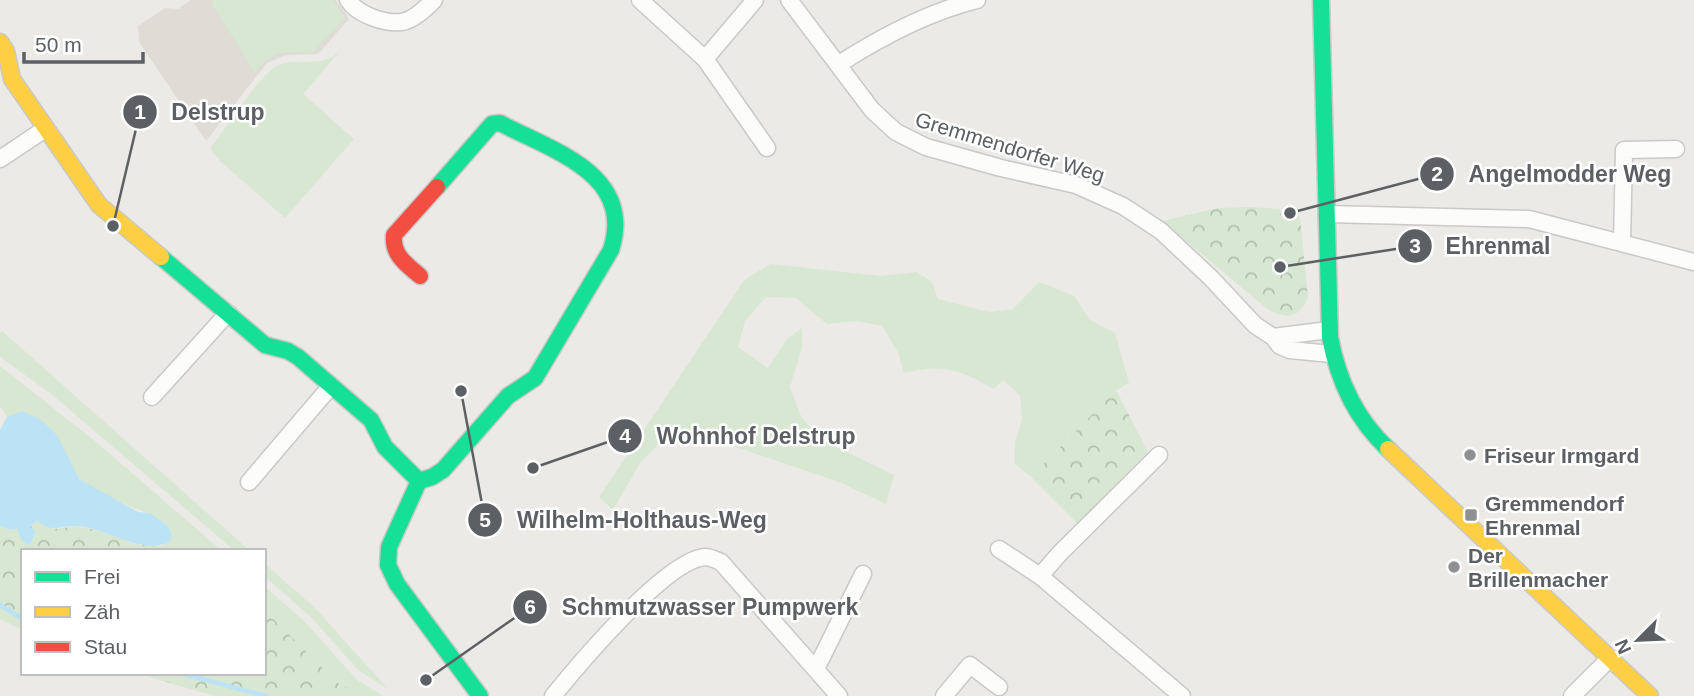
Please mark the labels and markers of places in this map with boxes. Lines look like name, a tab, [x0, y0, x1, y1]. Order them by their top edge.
callout: Delstrup	[122, 90, 279, 134]
callout: Angelmodder Weg	[1419, 152, 1685, 196]
callout: Ehrenmal	[1397, 224, 1565, 268]
callout: Wohnhof Delstrup	[608, 414, 870, 458]
place label: Friseur Irmgard	[1484, 444, 1639, 467]
marker: Friseur Irmgard	[1462, 447, 1478, 463]
place label: Gremmendorf Ehrenmal	[1485, 492, 1625, 539]
callout: Wilhelm-Holthaus-Weg	[468, 498, 780, 542]
marker: Gremmendorf Ehrenmal	[1463, 507, 1479, 523]
place label: Der Brillenmacher	[1468, 544, 1608, 591]
marker: Der Brillenmacher	[1446, 559, 1462, 575]
callout: Schmutzwasser Pumpwerk	[513, 585, 872, 629]

